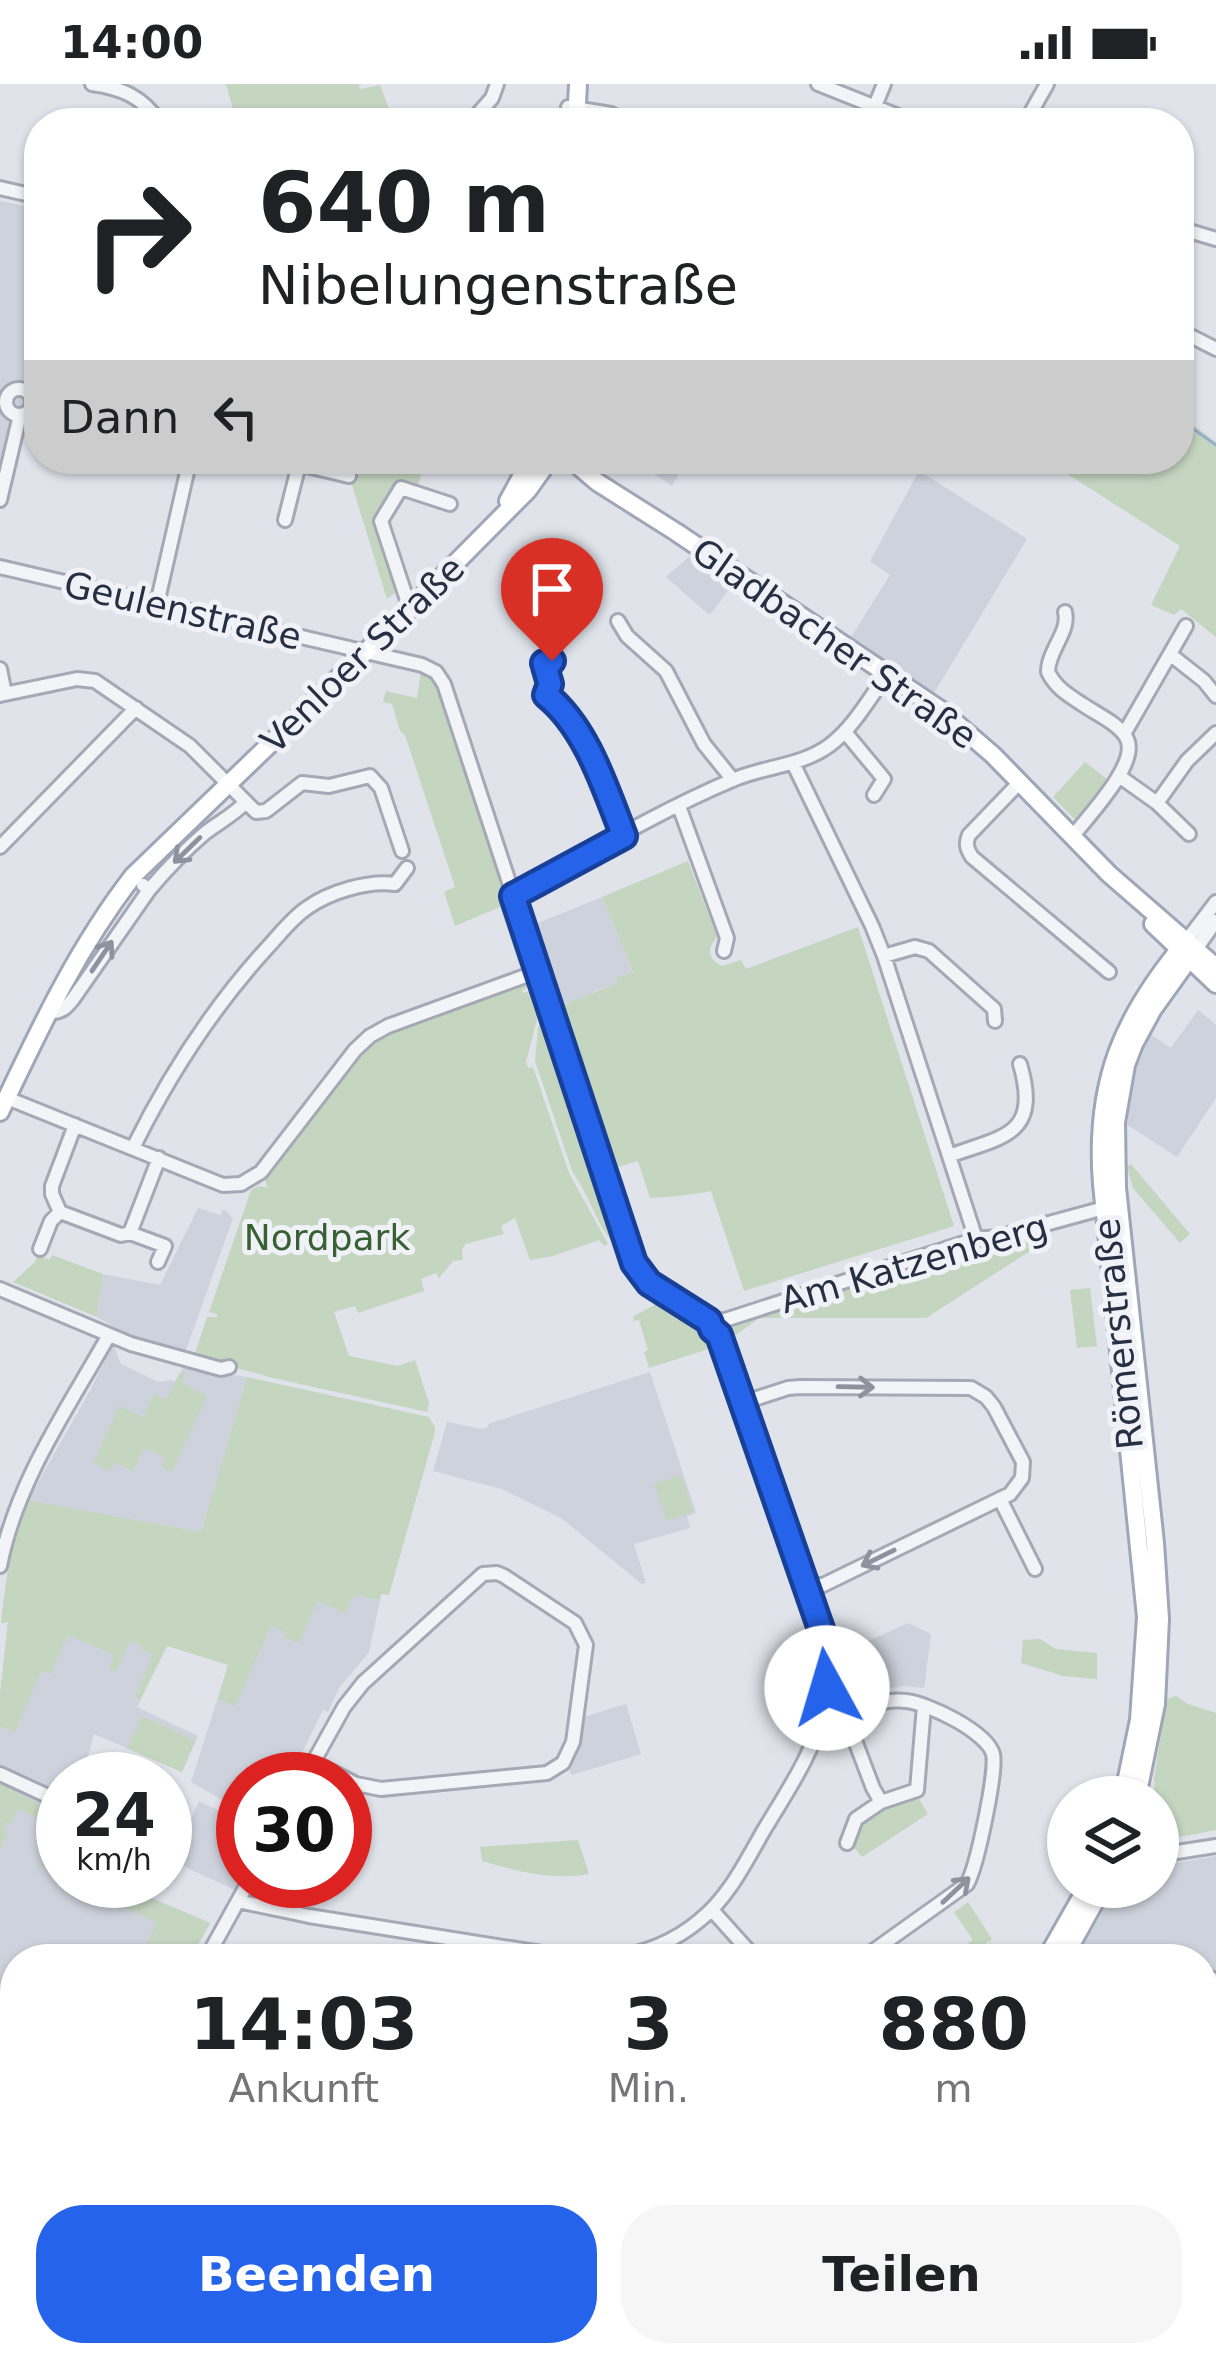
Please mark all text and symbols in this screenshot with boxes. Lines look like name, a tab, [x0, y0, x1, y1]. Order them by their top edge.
text: 14:00	[60, 16, 203, 69]
text: 640 m	[258, 154, 550, 252]
icon: right	[60, 156, 216, 312]
text: Nibelungenstraße	[258, 254, 738, 317]
icon: left	[203, 384, 269, 450]
text: Dann	[60, 391, 179, 444]
street label: Gladbacher Straße	[685, 530, 985, 757]
pin	[501, 538, 603, 661]
street label: Venloer Straße	[252, 547, 472, 761]
icon: arrive	[519, 556, 585, 622]
street label: Geulenstraße	[60, 563, 306, 658]
one-way arrow	[173, 836, 202, 864]
one-way arrow	[89, 940, 114, 973]
street label: Am Katzenberg	[776, 1206, 1053, 1321]
street label: Römerstraße	[1086, 1216, 1151, 1451]
park label: Nordpark	[244, 1217, 410, 1258]
one-way arrow	[836, 1376, 875, 1398]
one-way arrow	[861, 1548, 897, 1570]
position arrow	[764, 1625, 890, 1751]
speed limit sign: 30	[216, 1752, 372, 1908]
map controls	[1047, 1776, 1179, 1908]
button: layers	[1047, 1776, 1179, 1908]
text: 24	[72, 1780, 156, 1850]
text: km/h	[76, 1842, 152, 1877]
one-way arrow	[941, 1877, 971, 1904]
text: 14:03	[189, 1982, 418, 2066]
text: 3	[623, 1982, 673, 2066]
text: 880	[878, 1982, 1029, 2066]
text: Ankunft	[229, 2066, 379, 2111]
text: Min.	[608, 2066, 689, 2111]
text: m	[935, 2066, 973, 2111]
button: Beenden	[36, 2205, 597, 2343]
button: Teilen	[621, 2205, 1182, 2343]

